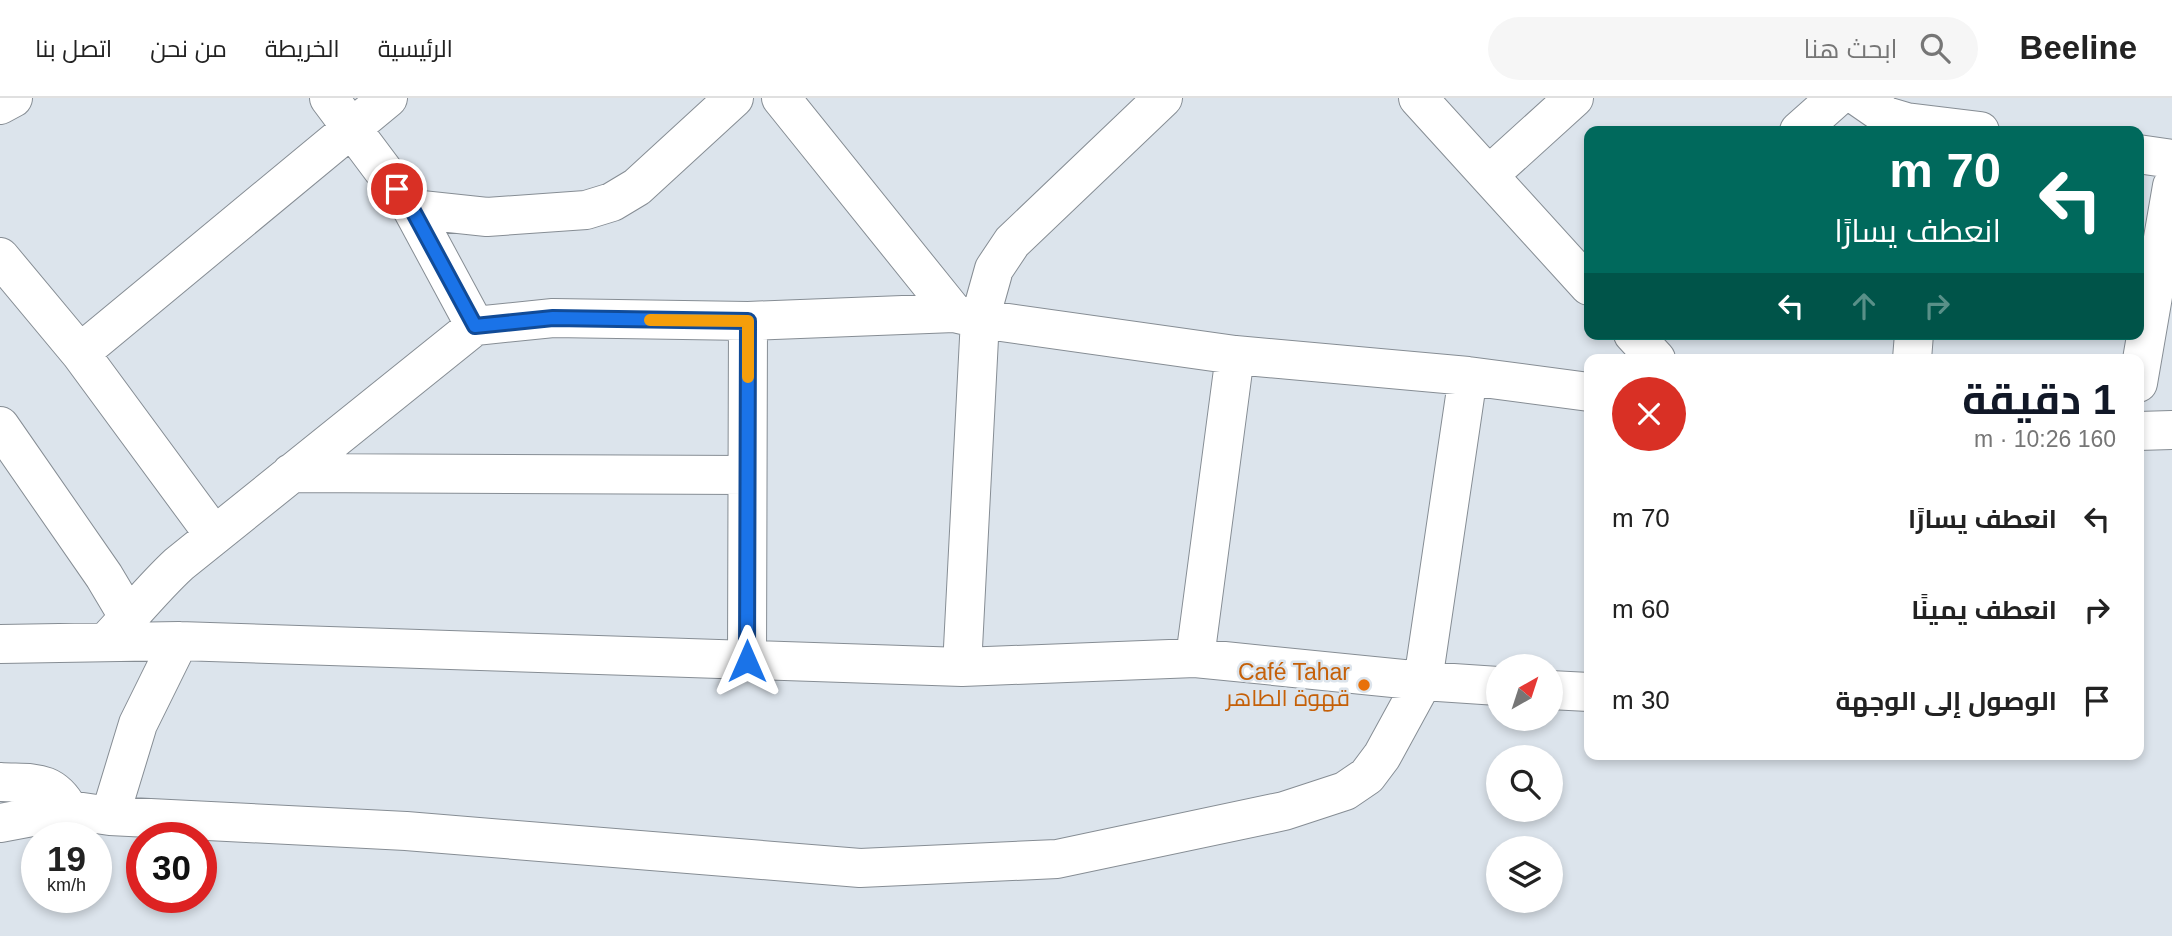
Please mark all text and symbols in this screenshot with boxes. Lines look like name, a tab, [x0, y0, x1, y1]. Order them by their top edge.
search box	[1488, 17, 1978, 80]
icon: search	[1916, 29, 1954, 67]
text: Beeline	[2020, 29, 2137, 66]
text: ابحث هنا	[1804, 34, 1898, 64]
text: اتصل بنا	[35, 35, 112, 62]
text: من نحن	[150, 35, 227, 62]
text: الخريطة	[265, 35, 340, 62]
text: الرئيسية	[378, 35, 453, 62]
text: 70 m	[1889, 143, 2001, 197]
icon: left	[2025, 154, 2116, 245]
pin	[367, 159, 427, 219]
icon: arrive	[378, 170, 416, 208]
text: انعطف يسارًا	[1834, 213, 2001, 249]
icon: left	[1772, 287, 1810, 325]
icon: ahead	[1845, 287, 1883, 325]
icon: right	[1918, 287, 1956, 325]
text: 1 دقيقة	[1962, 376, 2116, 423]
button: close	[1612, 377, 1686, 451]
text: 160 m · 10:26	[1974, 426, 2116, 452]
icon: left	[2078, 500, 2116, 538]
text: 70 m	[1612, 503, 1670, 533]
text: انعطف يسارًا	[1908, 504, 2057, 534]
icon: right	[2078, 591, 2116, 629]
text: 60 m	[1612, 594, 1670, 624]
text: انعطف يمينًا	[1911, 595, 2057, 625]
position arrow	[710, 624, 784, 698]
north arrow	[1486, 654, 1563, 732]
map controls	[1486, 654, 1563, 913]
place label: Café Tahar قهوة الطاهر	[1224, 659, 1350, 712]
marker: Café Tahar قهوة الطاهر	[1356, 677, 1372, 693]
icon: arrive	[2078, 682, 2116, 720]
text: 30 m	[1612, 685, 1670, 715]
text: الوصول إلى الوجهة	[1835, 686, 2057, 716]
button: search	[1486, 745, 1563, 822]
speed limit sign: 30	[126, 822, 217, 913]
button: layers	[1486, 836, 1563, 913]
text: 19	[47, 839, 86, 878]
text: km/h	[47, 875, 86, 895]

